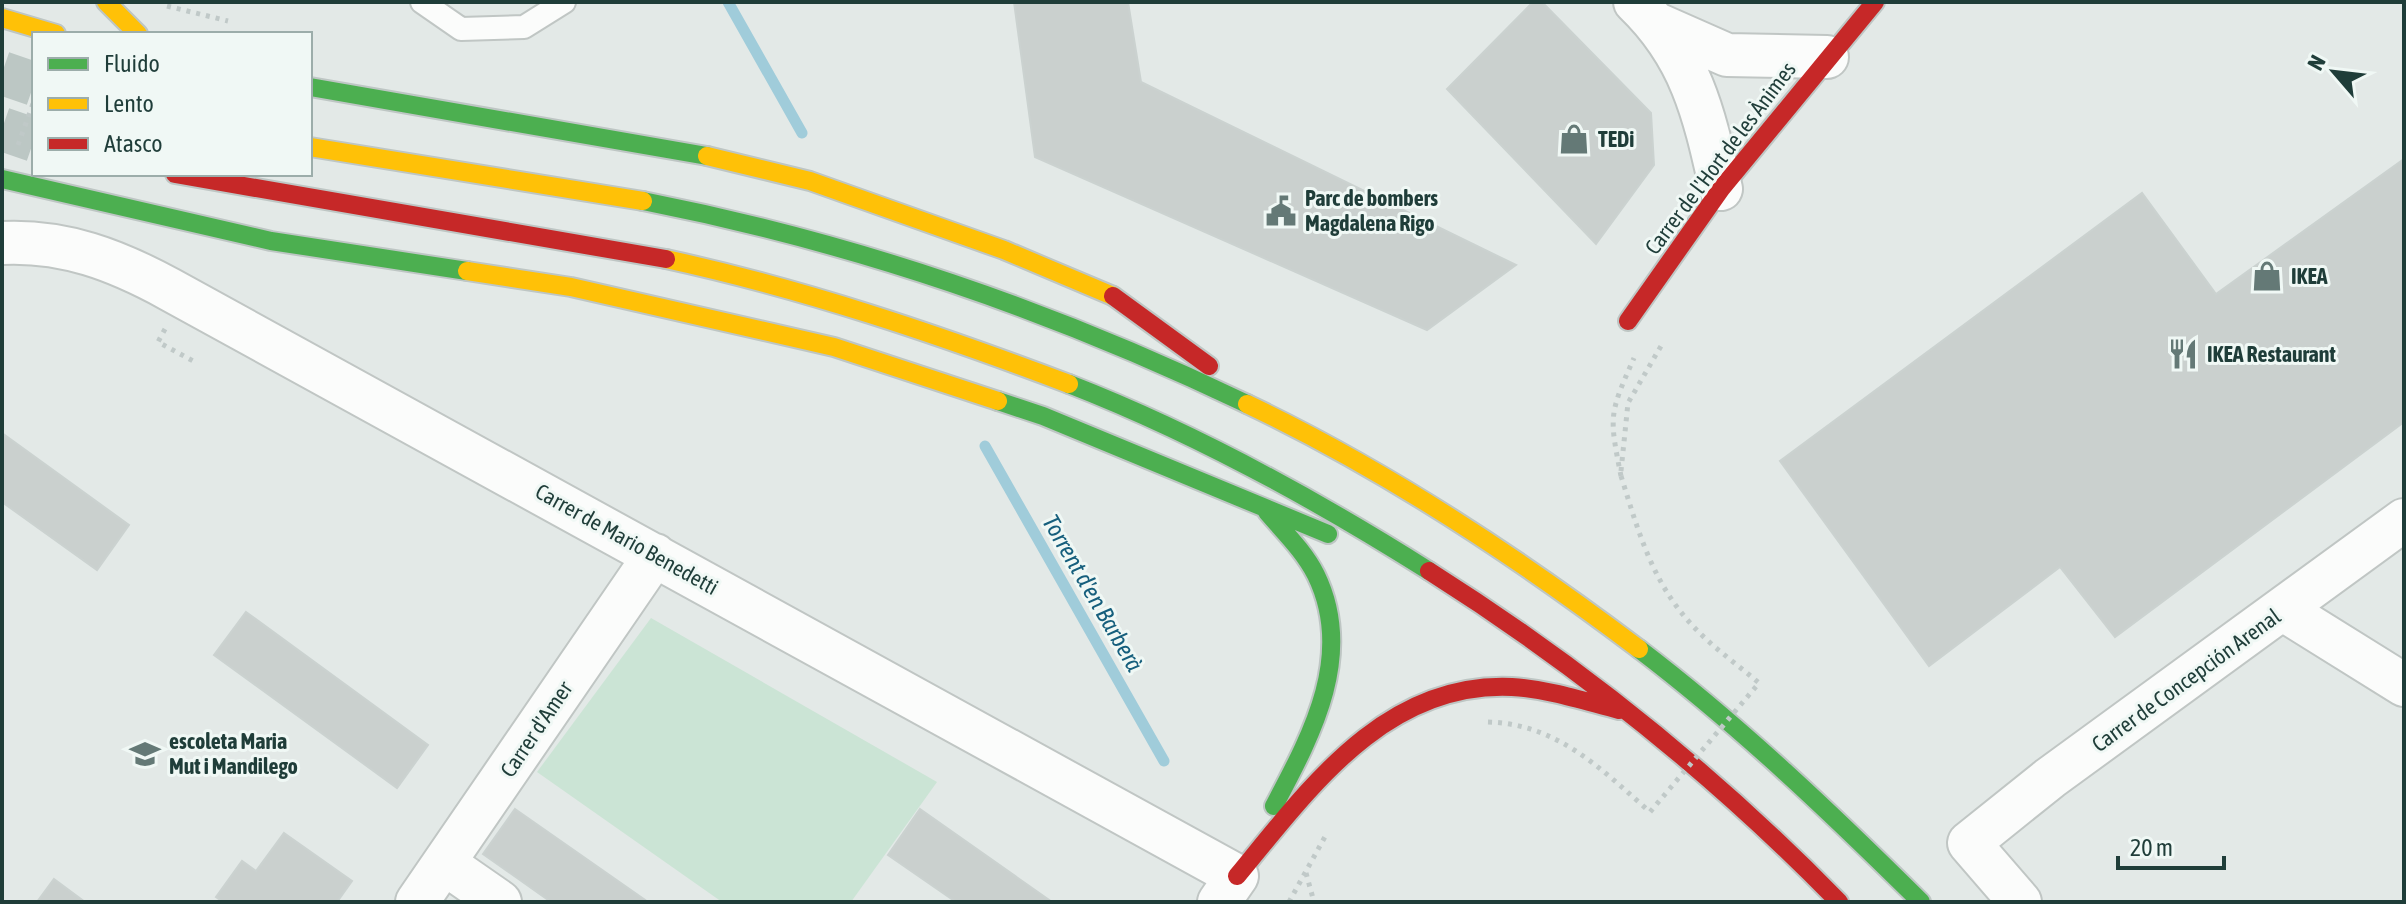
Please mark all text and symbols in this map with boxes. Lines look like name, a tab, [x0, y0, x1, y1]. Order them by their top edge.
legend	[32, 32, 312, 176]
north arrow	[2294, 32, 2374, 112]
text: Fluido	[104, 50, 160, 77]
text: N	[2302, 51, 2331, 74]
street label: Carrer de l'Hort de les Ànimes	[1639, 56, 1801, 259]
text: Lento	[104, 90, 154, 117]
shop icon: TEDi	[1557, 122, 1591, 156]
place label: TEDi	[1598, 126, 1634, 152]
text: Atasco	[104, 130, 162, 157]
place label: Parc de bombers Magdalena Rigo	[1305, 185, 1438, 236]
public building icon: Parc de bombers Magdalena Rigo	[1264, 194, 1298, 228]
shop icon: IKEA	[2250, 259, 2284, 293]
place label: IKEA	[2291, 263, 2328, 289]
restaurant icon: IKEA Restaurant	[2166, 337, 2200, 371]
place label: IKEA Restaurant	[2207, 341, 2336, 367]
street label: Carrer de Mario Benedetti	[531, 478, 723, 600]
water label: Torrent d'en Barberà	[1037, 510, 1149, 676]
street label: Carrer de Concepción Arenal	[2087, 603, 2285, 757]
street label: Carrer d'Amer	[495, 676, 578, 782]
place label: escoleta Maria Mut i Mandilego	[169, 728, 298, 779]
school or university icon: escoleta Maria Mut i Mandilego	[128, 737, 162, 771]
scale bar	[2118, 820, 2224, 870]
text: 20 m	[2130, 834, 2173, 861]

